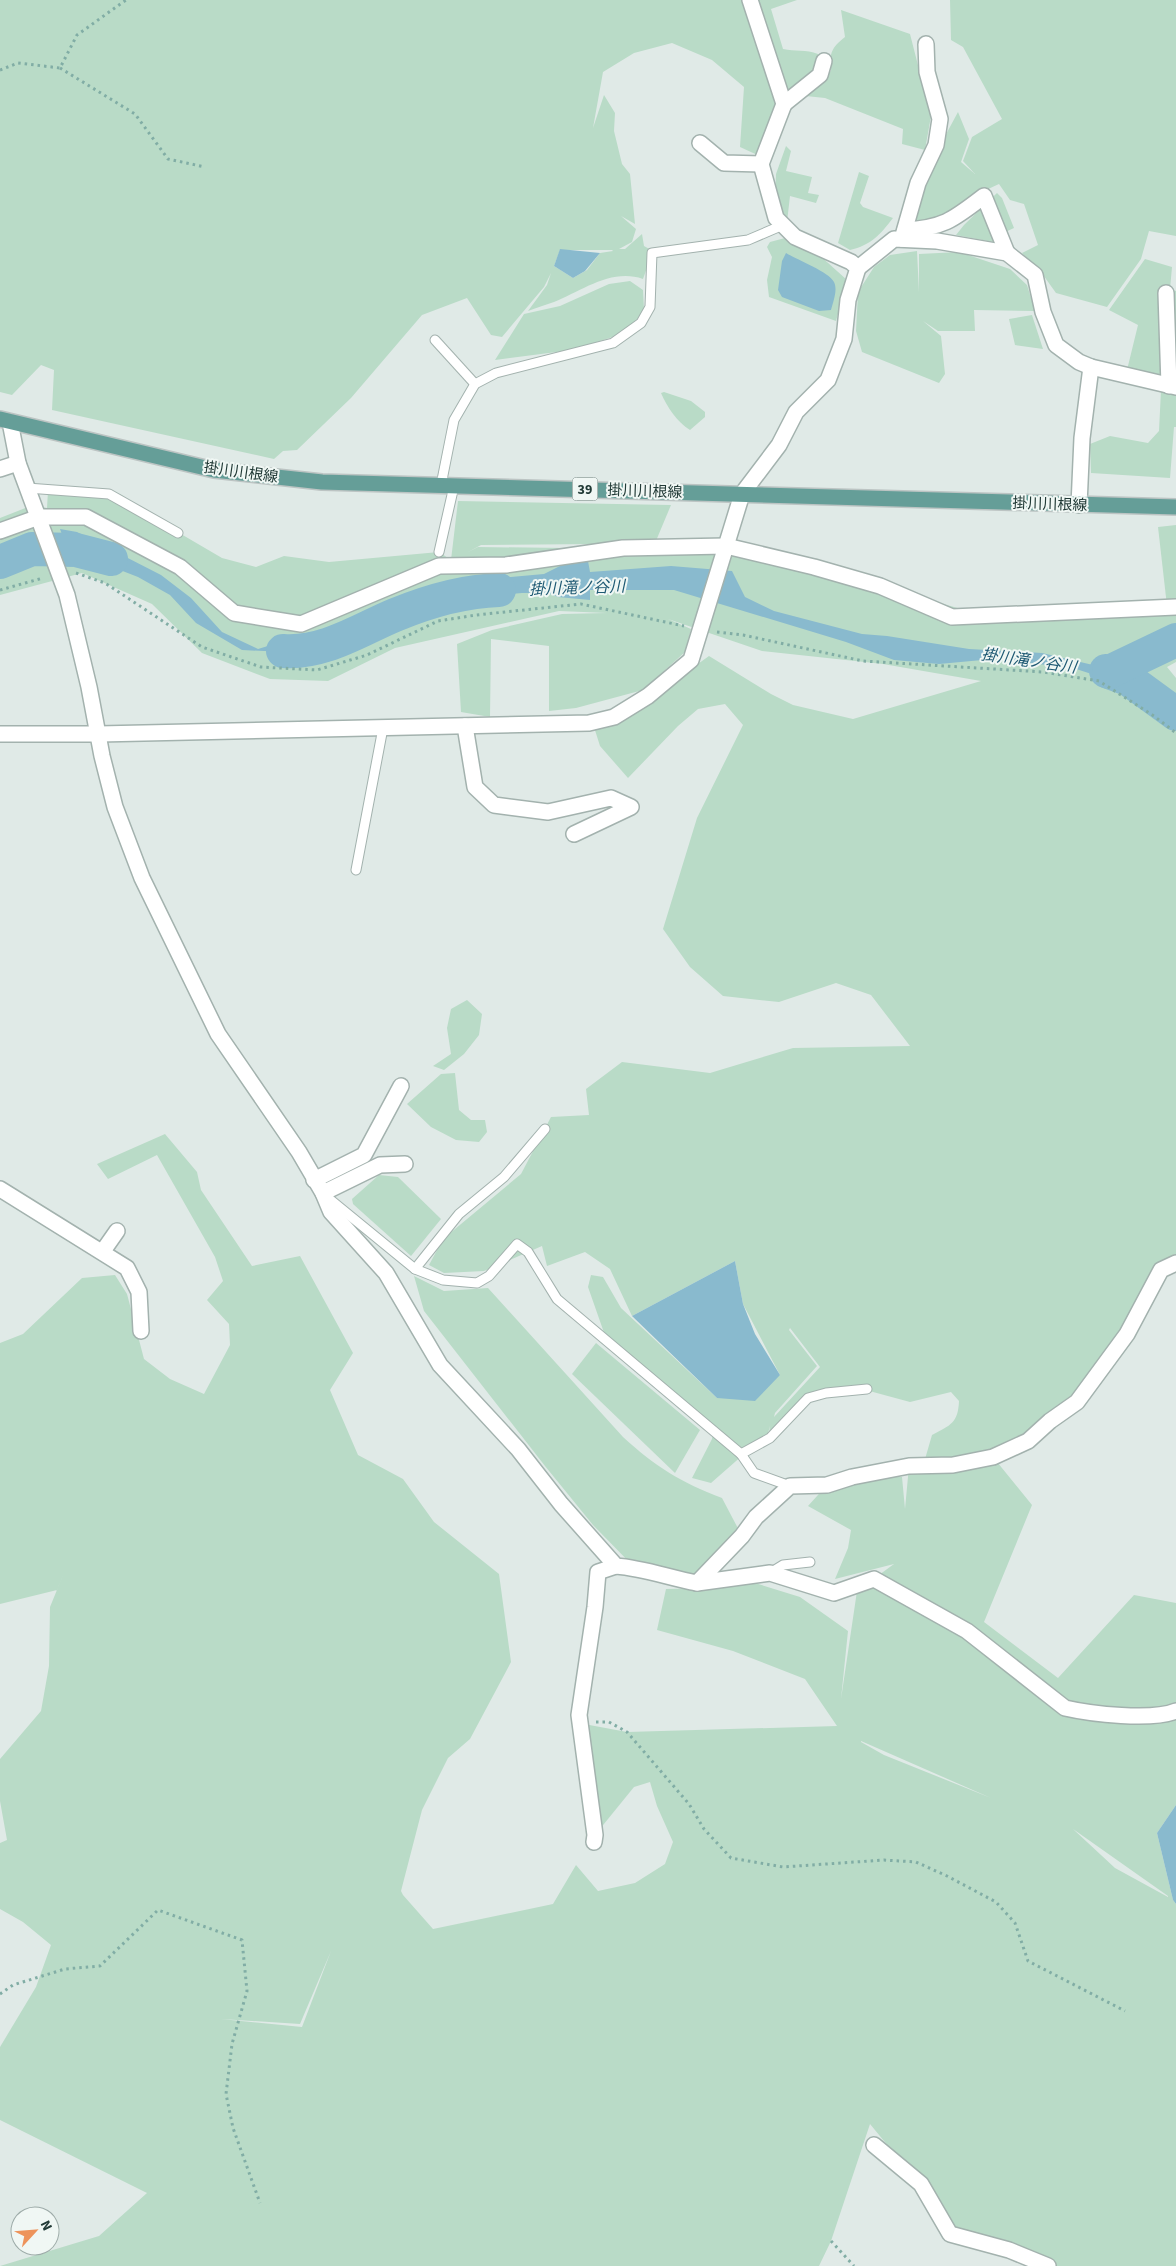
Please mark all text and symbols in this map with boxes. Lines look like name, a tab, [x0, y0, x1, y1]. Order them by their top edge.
street label: 掛川川根線	[202, 457, 280, 488]
road number: 39	[572, 478, 598, 500]
street label: 掛川川根線	[607, 480, 683, 503]
street label: 掛川川根線	[1012, 493, 1088, 516]
water label: 掛川滝ノ谷川	[529, 575, 627, 601]
water label: 掛川滝ノ谷川	[980, 643, 1080, 679]
north arrow	[10, 2206, 60, 2256]
text: N	[35, 2217, 57, 2234]

